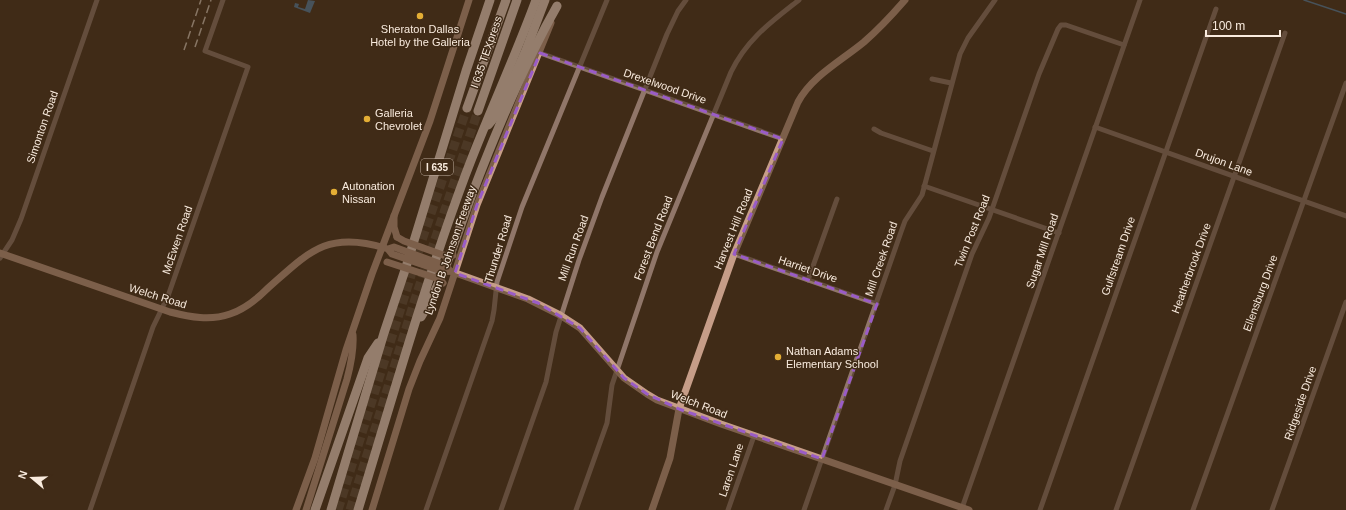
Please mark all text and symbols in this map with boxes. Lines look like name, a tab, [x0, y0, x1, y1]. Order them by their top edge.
marker: Sheraton Dallas Hotel by the Galleria	[415, 11, 425, 21]
scale bar	[1206, 12, 1280, 38]
street label: I 635 TEXpress	[468, 14, 504, 90]
text: 100 m	[1212, 19, 1245, 33]
place label: Sheraton Dallas Hotel by the Galleria	[370, 23, 471, 48]
street label: Drexelwood Drive	[622, 66, 708, 106]
street label: Simonton Road	[24, 89, 60, 165]
place label: Galleria Chevrolet	[375, 107, 422, 132]
marker: Galleria Chevrolet	[362, 114, 372, 124]
street label: Drujon Lane	[1194, 146, 1254, 178]
road number: I 635	[421, 159, 453, 175]
place label: Autonation Nissan	[342, 180, 395, 205]
street label: Lyndon B Johnson Freeway	[422, 183, 478, 316]
marker: Autonation Nissan	[329, 187, 339, 197]
street label: Harvest Hill Road	[711, 187, 755, 271]
street label: Twin Post Road	[952, 193, 992, 269]
street label: Forest Bend Road	[631, 194, 675, 282]
street label: McEwen Road	[160, 204, 194, 276]
street label: Sugar Mill Road	[1024, 212, 1060, 290]
street label: Mill Run Road	[556, 213, 590, 283]
street label: Thunder Road	[482, 214, 514, 284]
street label: Gulfstream Drive	[1099, 215, 1137, 297]
street label: Mill Creek Road	[863, 220, 899, 298]
street label: Heatherbrook Drive	[1169, 221, 1213, 315]
street label: Harriet Drive	[777, 253, 839, 285]
street label: Ellensburg Drive	[1241, 253, 1279, 333]
street label: Welch Road	[128, 282, 188, 310]
place label: Nathan Adams Elementary School	[786, 345, 878, 370]
marker: Nathan Adams Elementary School	[773, 352, 783, 362]
street label: Ridgeside Drive	[1282, 364, 1318, 442]
street label: Welch Road	[669, 388, 729, 420]
street label: Laren Lane	[716, 442, 746, 498]
north arrow	[12, 458, 52, 498]
text: N	[16, 469, 30, 480]

